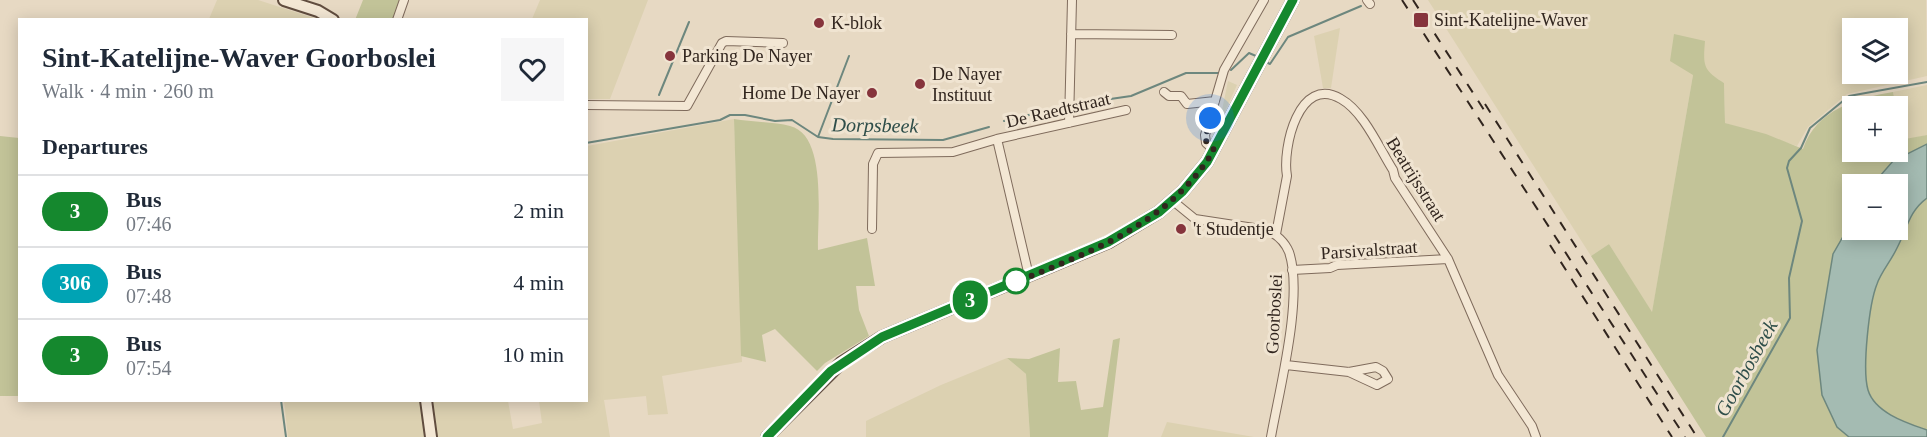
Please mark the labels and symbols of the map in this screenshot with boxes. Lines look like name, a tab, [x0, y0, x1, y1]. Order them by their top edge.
place label: Sint-Katelijne-Waver	[1434, 10, 1588, 30]
marker: Sint-Katelijne-Waver	[1412, 11, 1430, 29]
place label: K-blok	[831, 13, 882, 33]
marker: K-blok	[812, 16, 826, 30]
place label: Parking De Nayer	[682, 46, 812, 66]
marker: Parking De Nayer	[663, 49, 677, 63]
place label: De Nayer Instituut	[932, 64, 1001, 105]
marker: De Nayer Instituut	[913, 77, 927, 91]
place label: Home De Nayer	[742, 83, 860, 103]
marker: Home De Nayer	[865, 86, 879, 100]
street label: De Raedtstraat	[1004, 88, 1112, 132]
your location	[1195, 103, 1225, 133]
water label: Dorpsbeek	[830, 113, 920, 138]
street label: Beatrijsstraat	[1382, 133, 1450, 225]
place label: 't Studentje	[1193, 219, 1274, 239]
marker: 't Studentje	[1174, 222, 1188, 236]
street label: Parsivalstraat	[1320, 237, 1418, 263]
unlabelled marker	[1003, 268, 1029, 294]
street label: Goorboslei	[1262, 274, 1286, 354]
line badge: 3	[950, 280, 990, 320]
water label: Goorbosbeek	[1711, 315, 1782, 420]

